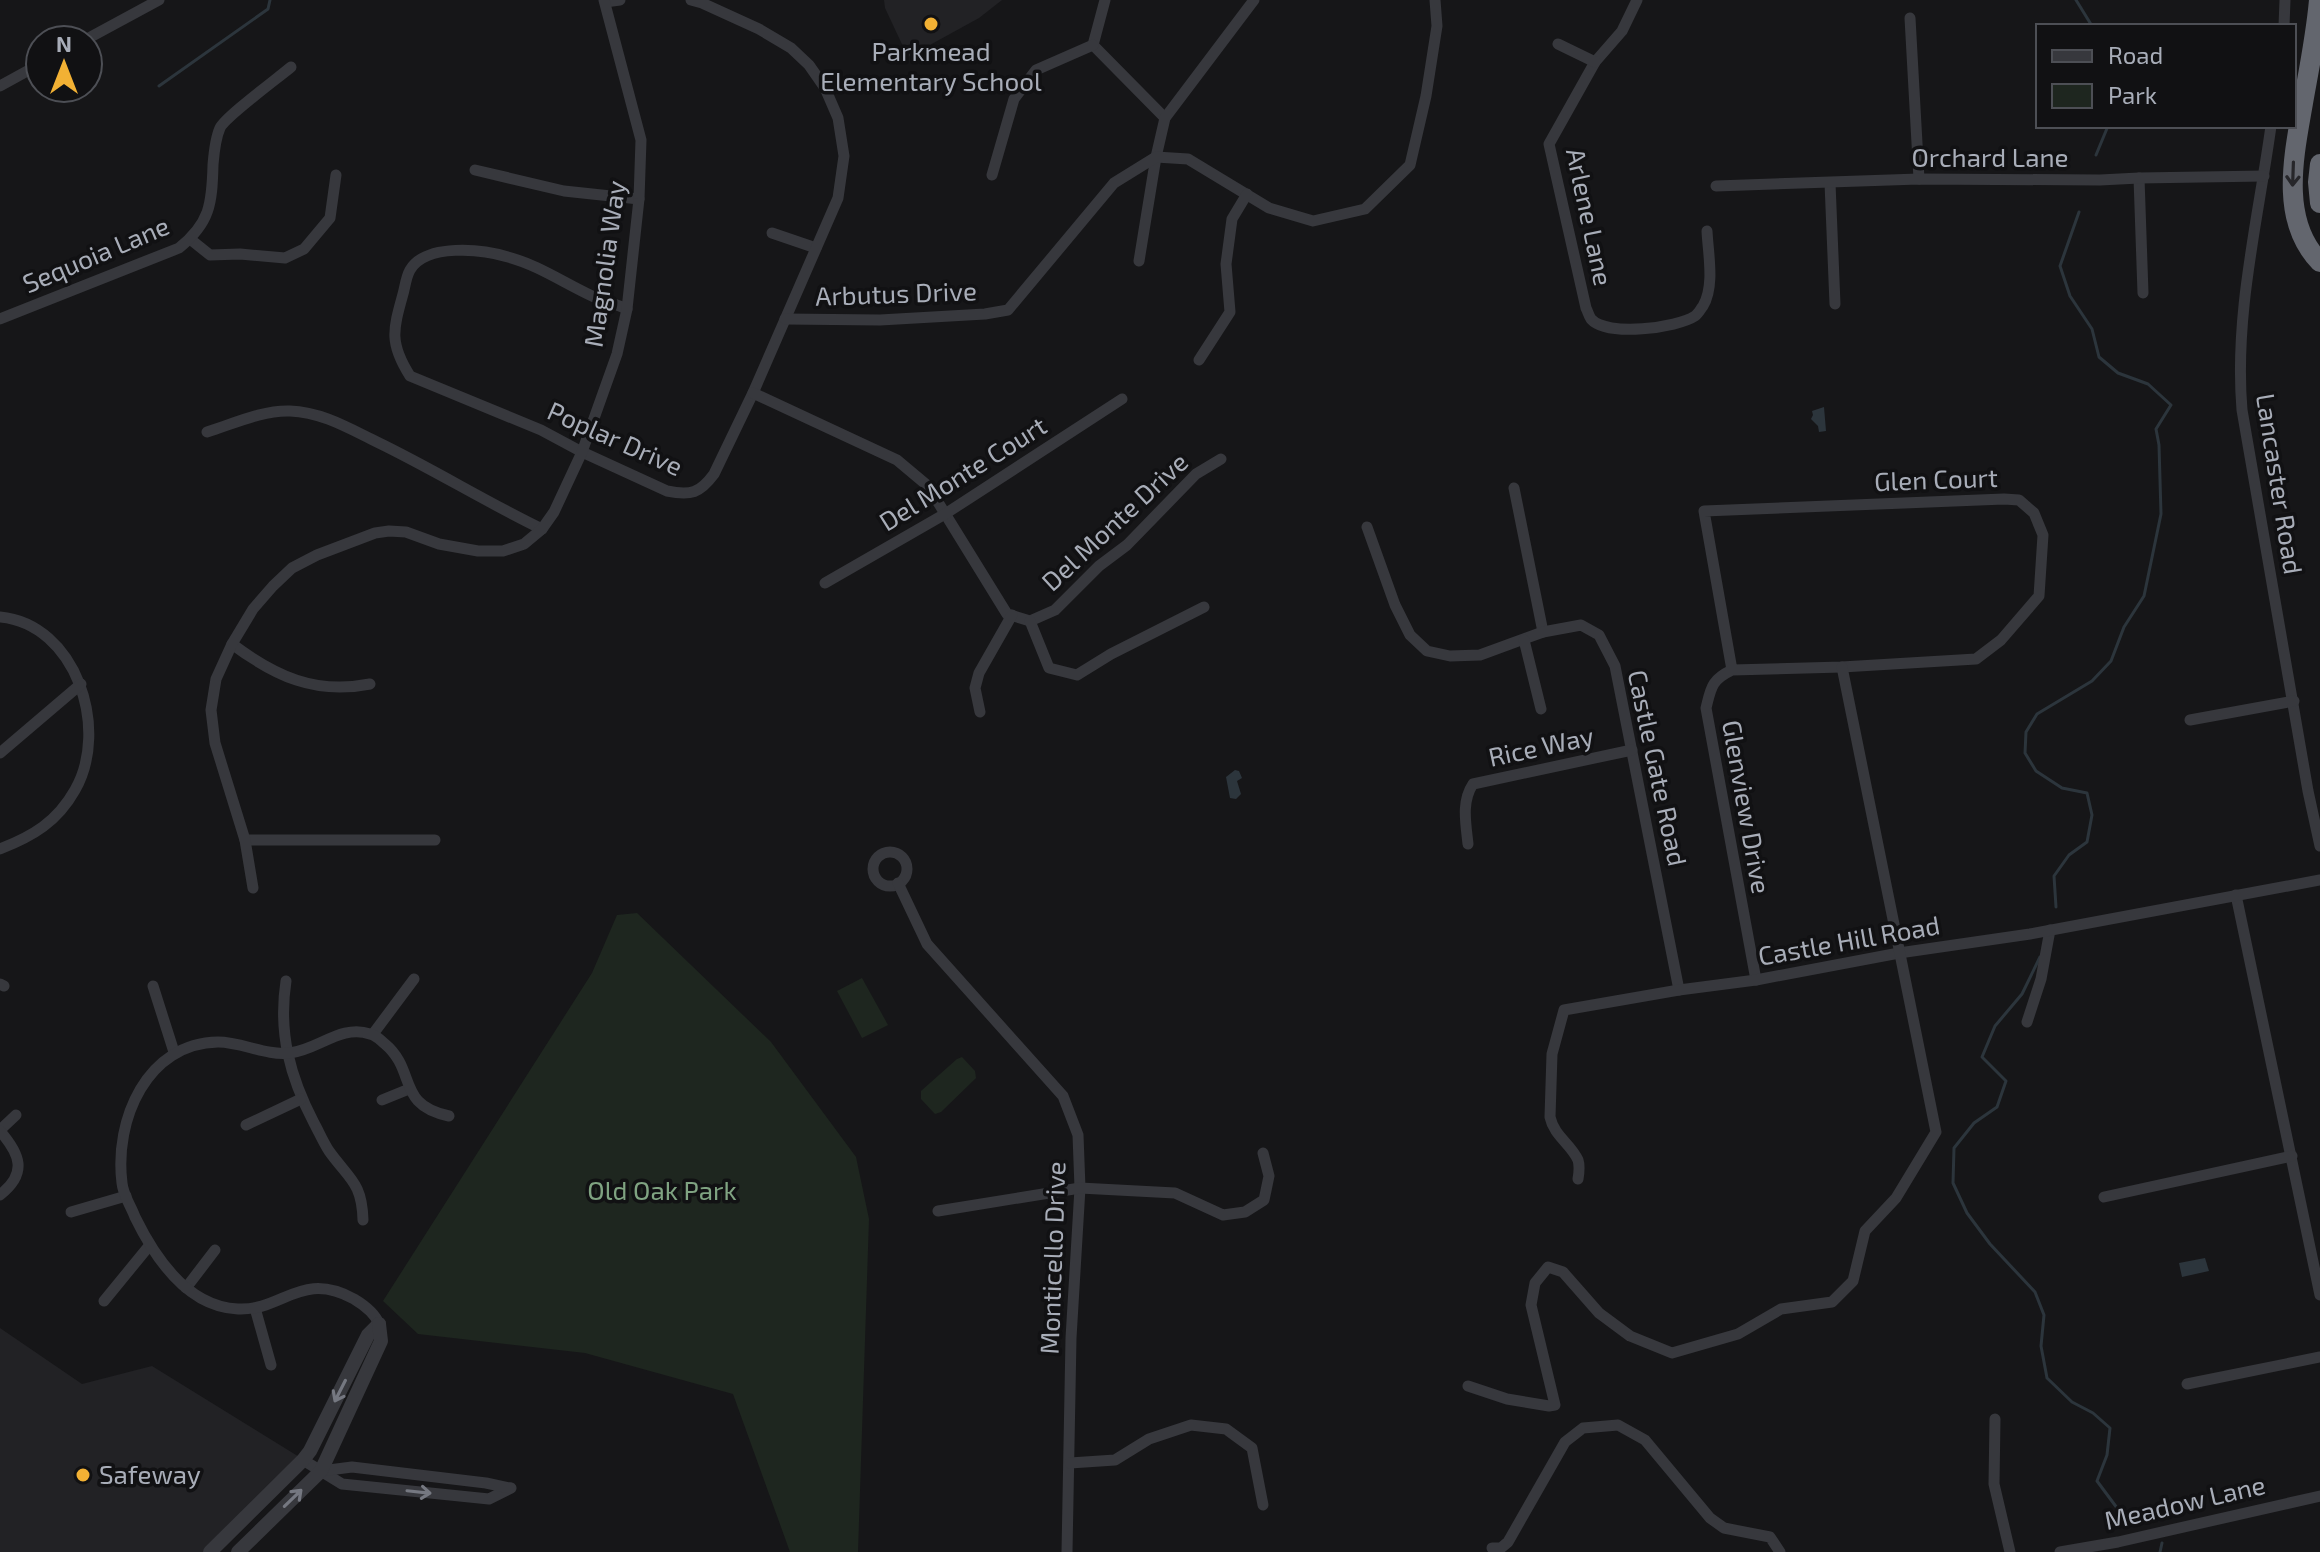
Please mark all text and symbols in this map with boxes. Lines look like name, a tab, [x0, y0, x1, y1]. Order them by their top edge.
marker: Parkmead Elementary School	[922, 15, 940, 33]
north arrow	[24, 24, 104, 104]
legend	[2036, 24, 2296, 128]
text: N	[56, 30, 72, 56]
place label: Parkmead Elementary School	[820, 35, 1042, 96]
text: Road	[2108, 40, 2163, 69]
text: Park	[2108, 80, 2157, 109]
street label: Orchard Lane	[1911, 141, 2069, 172]
street label: Arlene Lane	[1561, 145, 1620, 288]
one-way arrow	[2286, 160, 2301, 187]
street label: Magnolia Way	[576, 178, 631, 349]
street label: Sequoia Lane	[17, 209, 173, 298]
street label: Arbutus Drive	[815, 274, 977, 311]
street label: Lancaster Road	[2251, 391, 2310, 576]
street label: Poplar Drive	[543, 394, 688, 481]
street label: Del Monte Court	[873, 409, 1052, 537]
street label: Del Monte Drive	[1035, 445, 1193, 596]
street label: Glen Court	[1874, 461, 1998, 496]
street label: Castle Gate Road	[1623, 667, 1694, 869]
street label: Glenview Drive	[1717, 718, 1778, 896]
street label: Rice Way	[1485, 719, 1596, 772]
street label: Castle Hill Road	[1755, 908, 1942, 971]
street label: Monticello Drive	[1033, 1161, 1070, 1355]
park label: Old Oak Park	[587, 1174, 737, 1205]
one-way arrow	[332, 1378, 347, 1402]
place label: Safeway	[99, 1458, 201, 1489]
marker: Safeway	[74, 1466, 92, 1484]
street label: Meadow Lane	[2101, 1468, 2268, 1535]
one-way arrow	[405, 1485, 432, 1500]
one-way arrow	[283, 1489, 303, 1507]

